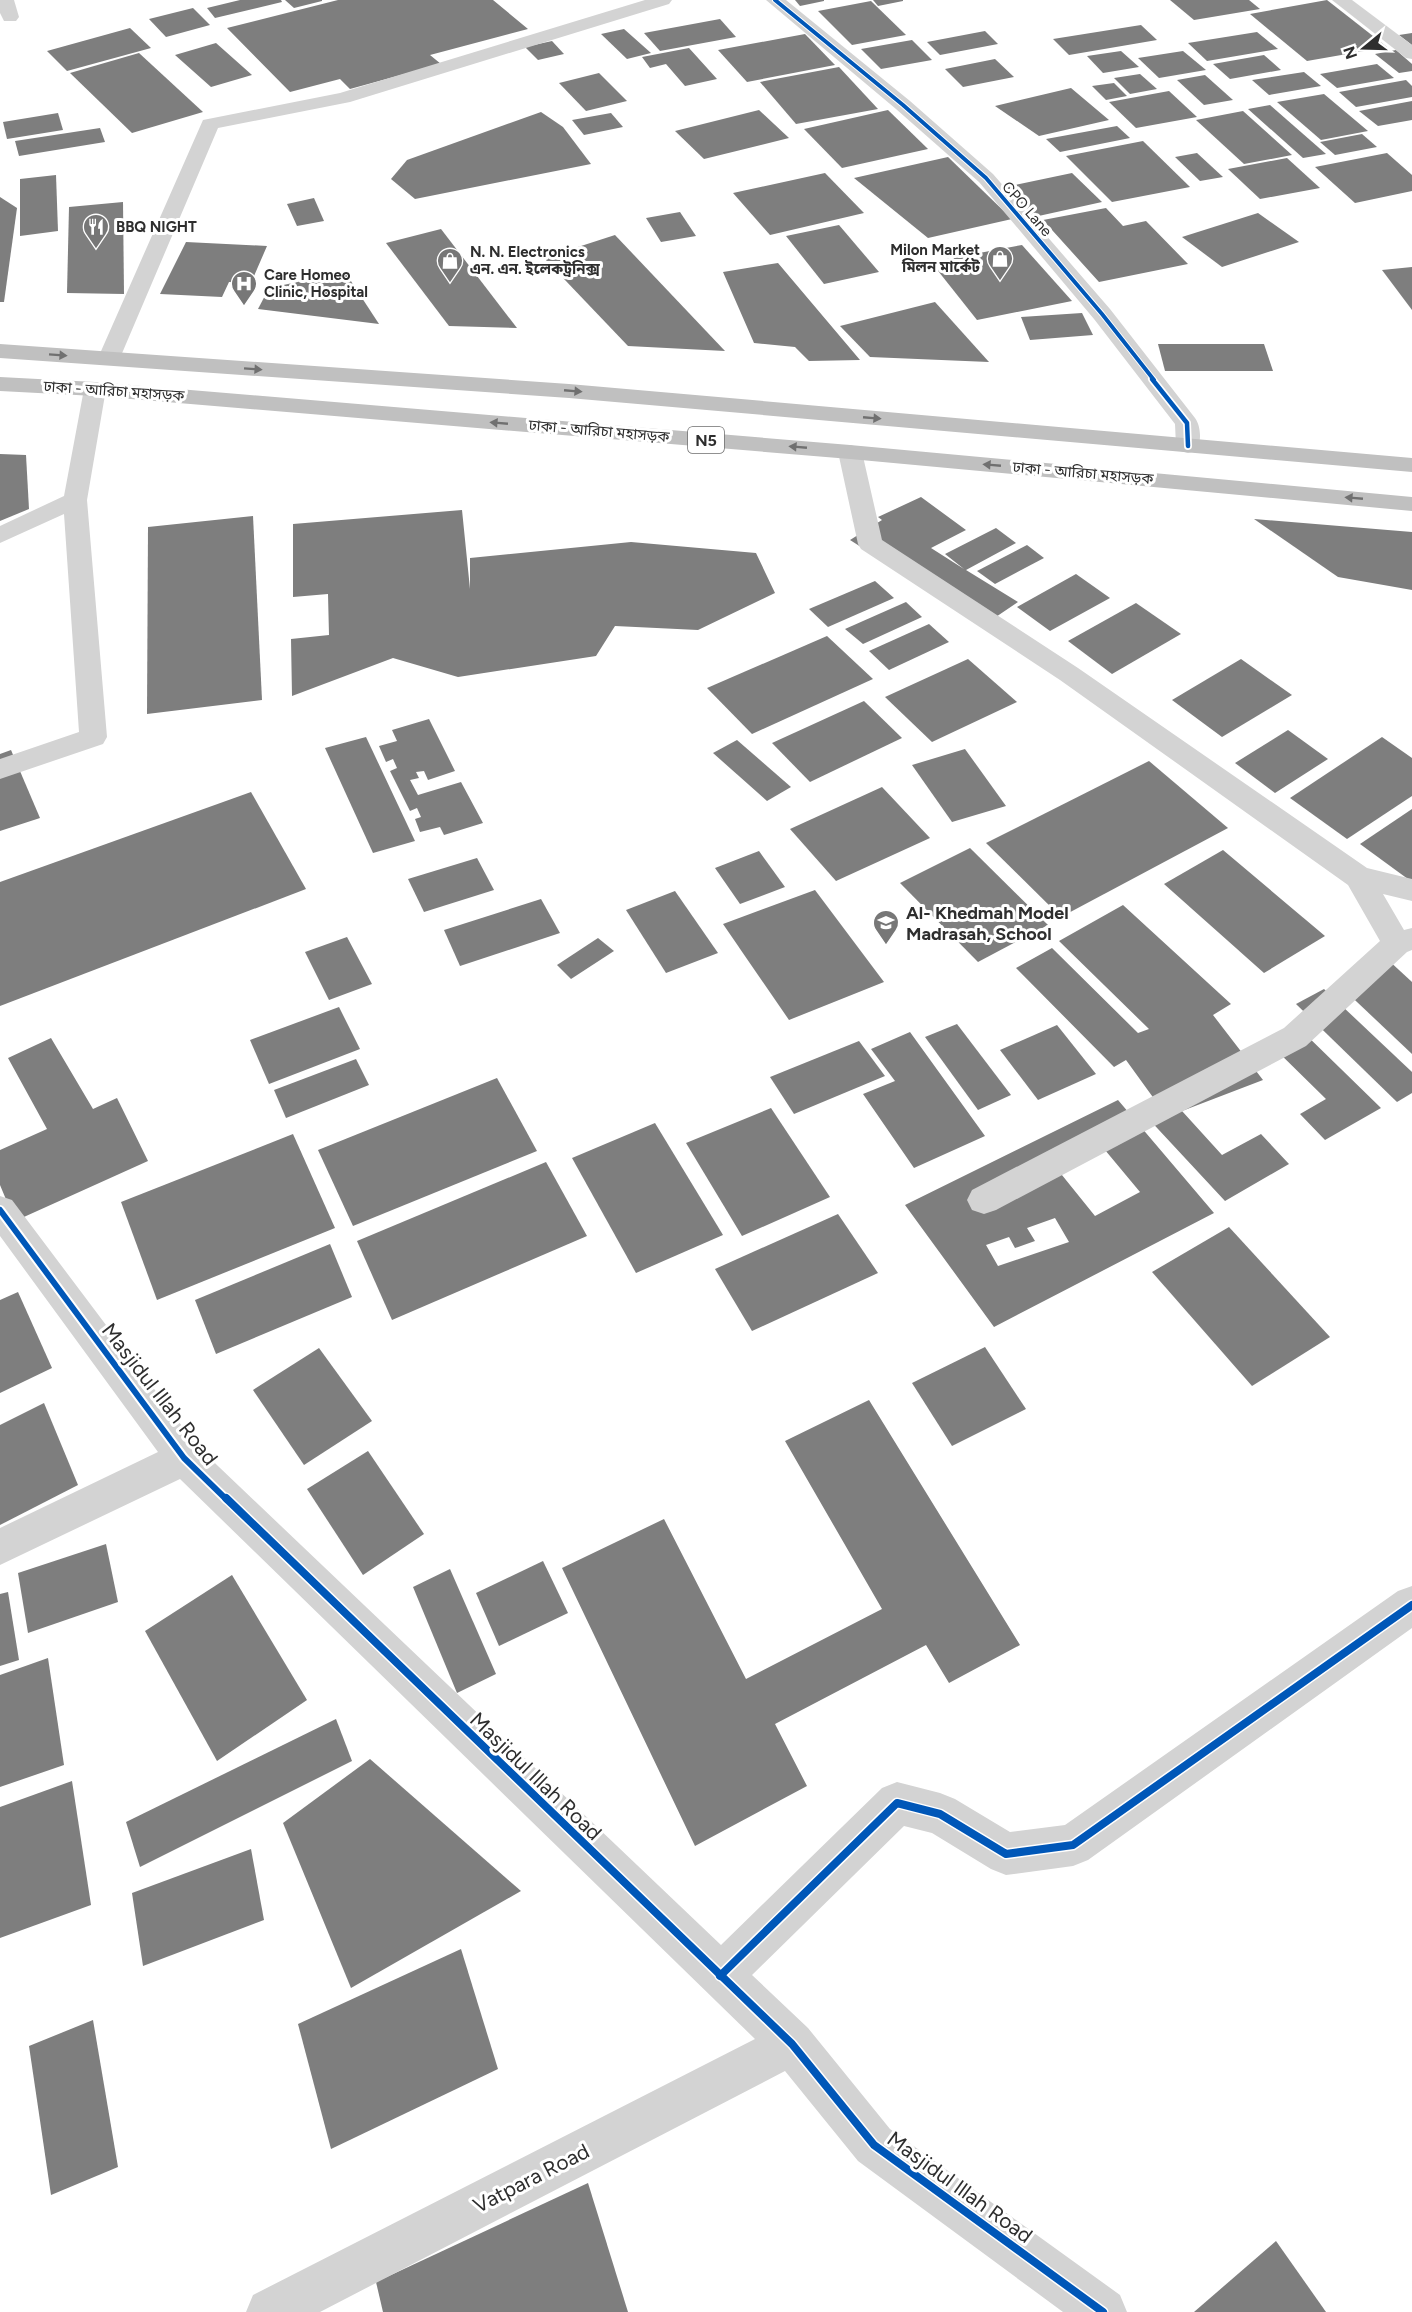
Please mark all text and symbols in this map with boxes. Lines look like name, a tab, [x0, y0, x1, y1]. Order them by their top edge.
north arrow	[1334, 18, 1394, 78]
text: N	[1339, 44, 1361, 62]
street label: CPO Lane	[998, 178, 1056, 240]
restaurant icon: BBQ NIGHT	[81, 212, 111, 250]
place label: BBQ NIGHT	[116, 218, 197, 236]
place label: Milon Market মিলন মার্কেট	[890, 241, 981, 276]
place label: N. N. Electronics এন. এন. ইলেকট্রনিক্স	[470, 243, 601, 278]
shop icon: Milon Market মিলন মার্কেট	[985, 244, 1015, 282]
shop icon: N. N. Electronics এন. এন. ইলেকট্রনিক্স	[435, 246, 465, 284]
place label: Care Homeo Clinic, Hospital	[264, 266, 368, 301]
hospital icon: Care Homeo Clinic, Hospital	[229, 269, 259, 307]
one-way arrow	[49, 350, 68, 360]
one-way arrow	[243, 364, 262, 373]
street label: ঢাকা - আরিচা মহাসড়ক	[42, 377, 186, 405]
one-way arrow	[564, 386, 583, 396]
one-way arrow	[862, 413, 881, 423]
street label: ঢাকা - আরিচা মহাসড়ক	[527, 416, 671, 446]
one-way arrow	[490, 418, 509, 428]
road number: N5	[688, 427, 724, 453]
one-way arrow	[789, 443, 808, 452]
street label: ঢাকা - আরিচা মহাসড়ক	[1011, 458, 1155, 488]
one-way arrow	[983, 460, 1002, 470]
one-way arrow	[1344, 493, 1363, 503]
place label: Al- Khedmah Model Madrasah, School	[906, 902, 1069, 945]
school or university icon: Al- Khedmah Model Madrasah, School	[871, 908, 901, 946]
street label: Masjidul Illah Road	[97, 1318, 223, 1470]
street label: Masjidul Illah Road	[465, 1707, 607, 1845]
street label: Masjidul Illah Road	[882, 2126, 1038, 2248]
street label: Vatpara Road	[469, 2138, 593, 2218]

